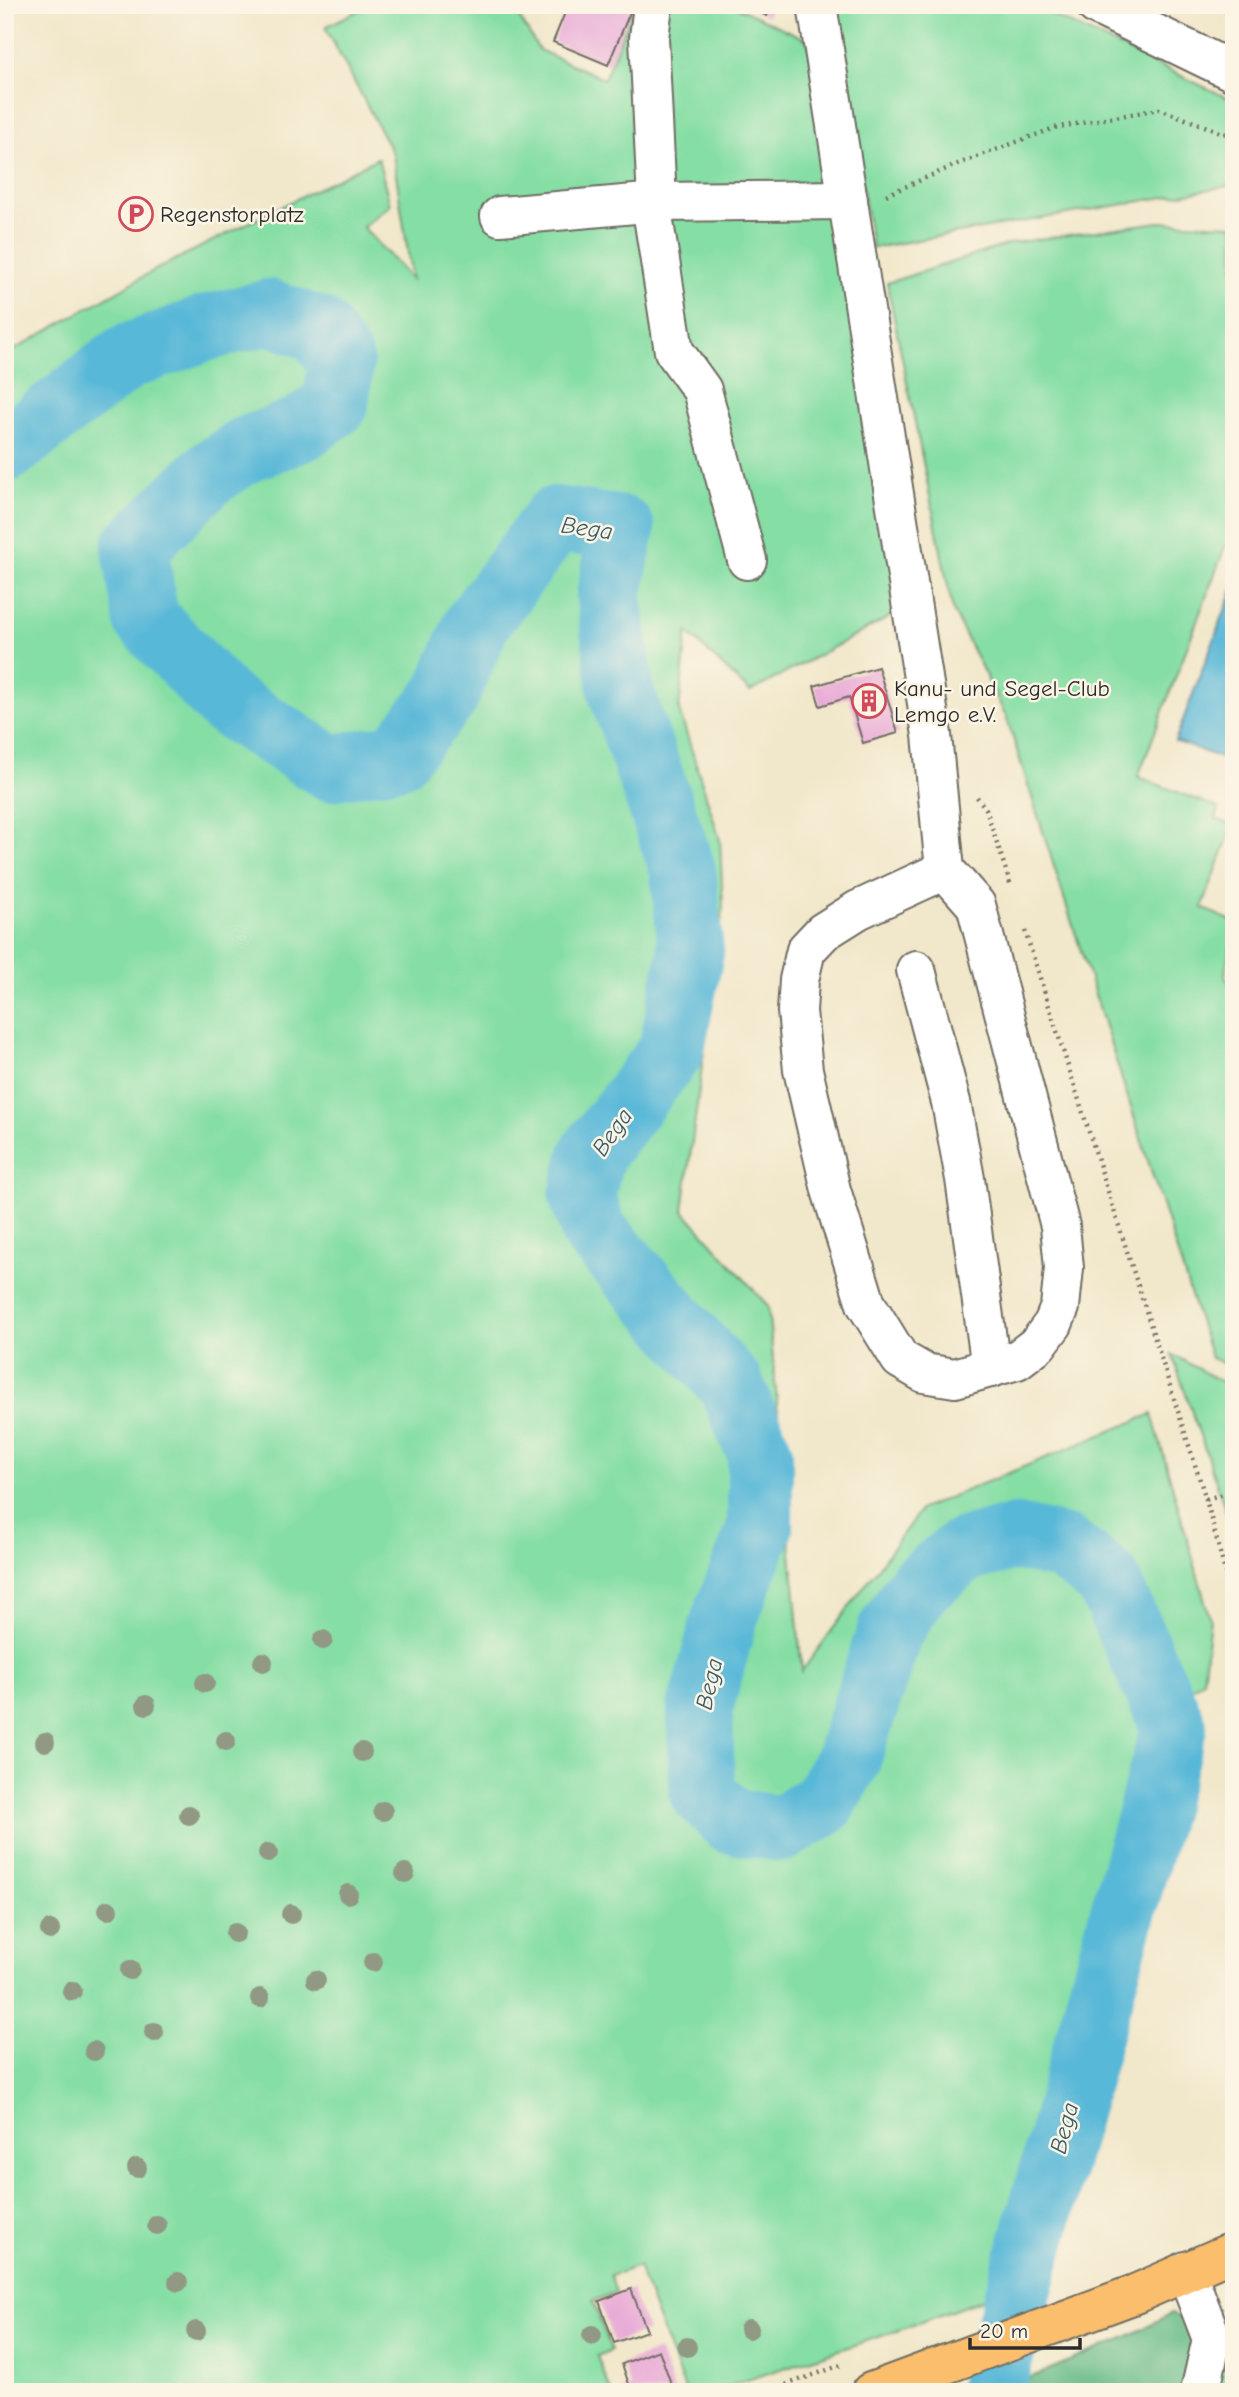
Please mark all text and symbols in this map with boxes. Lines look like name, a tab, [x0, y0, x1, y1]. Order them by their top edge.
parking icon: Regenstorplatz	[117, 195, 155, 233]
place label: Regenstorplatz	[160, 201, 304, 228]
water label: Bega	[559, 511, 615, 545]
place label: Kanu- und Segel-Club Lemgo e.V.	[894, 675, 1110, 728]
building icon: Kanu- und Segel-Club Lemgo e.V.	[850, 682, 888, 720]
water label: Bega	[586, 1103, 638, 1161]
water label: Bega	[690, 1656, 728, 1712]
water label: Bega	[1044, 2099, 1084, 2157]
scale bar	[970, 2306, 1080, 2350]
text: 20 m	[980, 2319, 1028, 2343]

